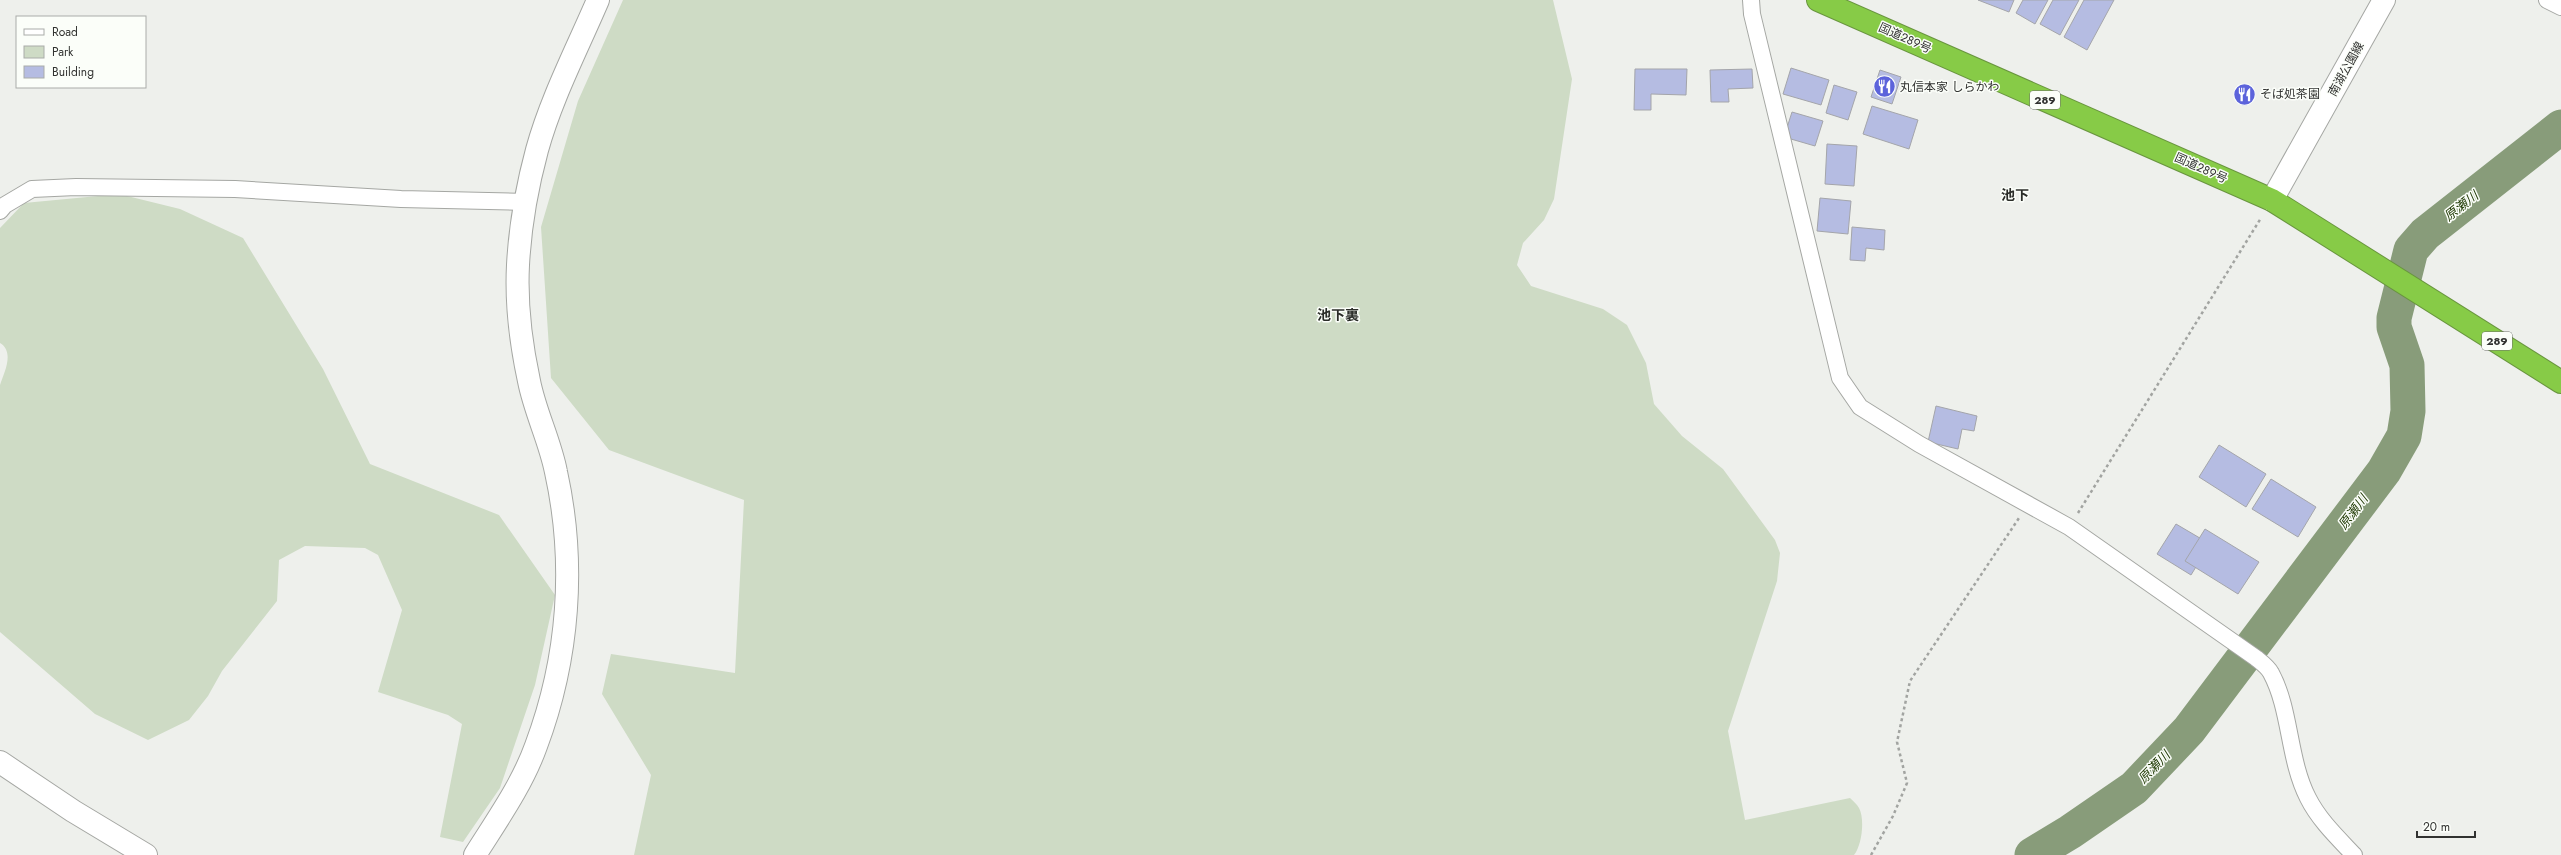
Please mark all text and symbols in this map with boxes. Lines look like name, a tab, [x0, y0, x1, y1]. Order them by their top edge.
legend	[16, 16, 146, 88]
street label: 国道289号	[1876, 18, 1934, 58]
text: Road	[52, 23, 78, 41]
street label: 南湖公園線	[2324, 38, 2368, 100]
text: Park	[52, 43, 74, 61]
text: Building	[52, 63, 94, 81]
restaurant icon: 丸信本家 しらかわ	[1872, 74, 1898, 100]
place label: 丸信本家 しらかわ	[1900, 78, 2000, 96]
restaurant icon: そば処茶園	[2231, 81, 2257, 107]
place label: そば処茶園	[2260, 85, 2320, 103]
road number: 289	[2030, 91, 2060, 109]
street label: 国道289号	[2172, 148, 2230, 188]
district label: 池下	[2001, 185, 2029, 205]
water label: 原瀬川	[2440, 185, 2484, 225]
district label: 池下裏	[1317, 305, 1359, 325]
road number: 289	[2482, 332, 2512, 350]
water label: 原瀬川	[2334, 489, 2374, 533]
water label: 原瀬川	[2134, 745, 2176, 788]
scale bar	[2417, 813, 2475, 839]
text: 20 m	[2423, 818, 2450, 836]

